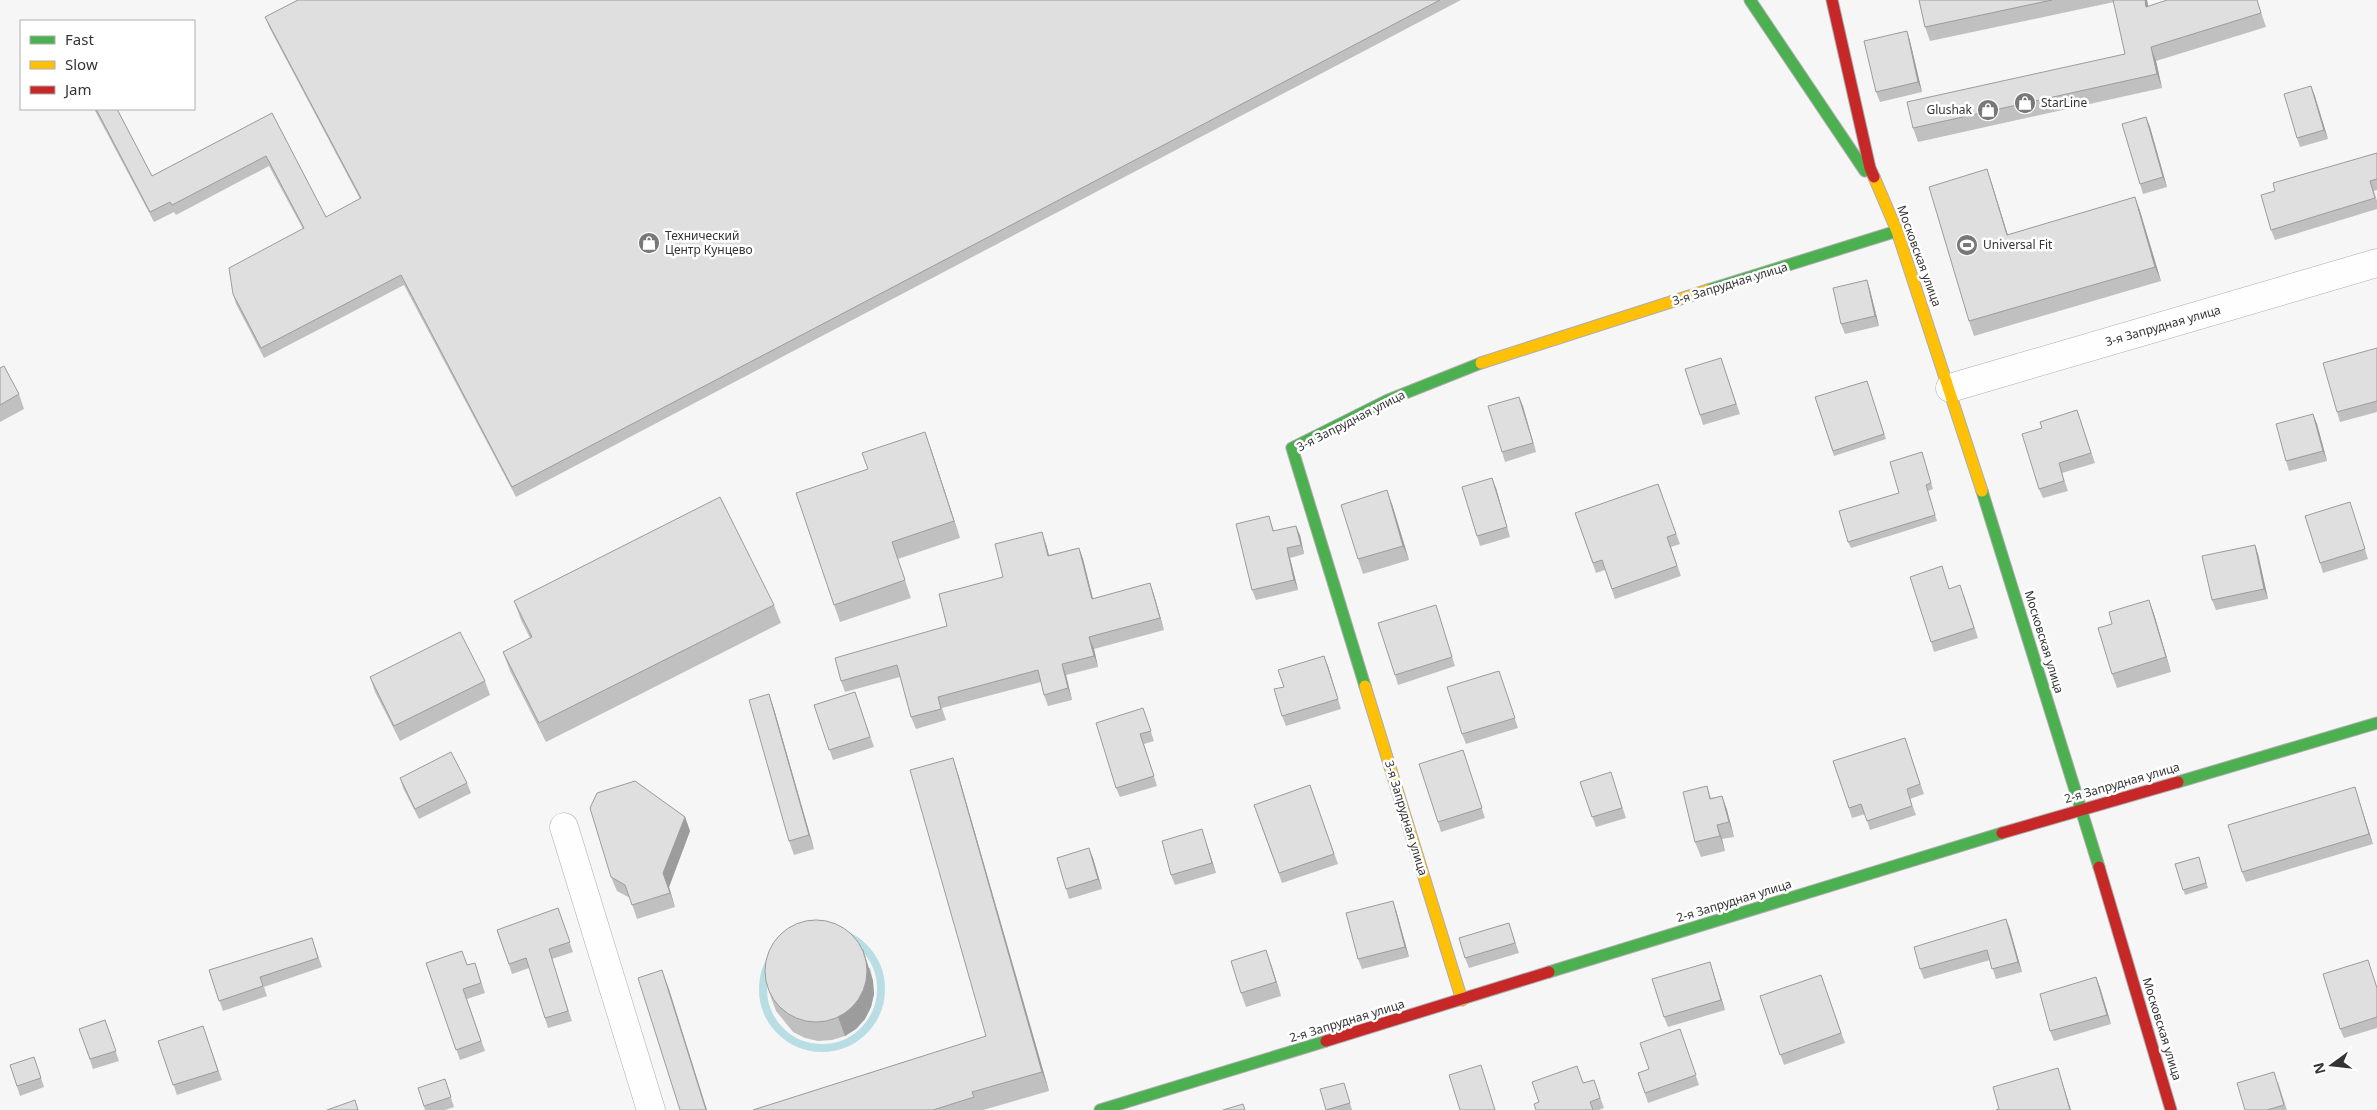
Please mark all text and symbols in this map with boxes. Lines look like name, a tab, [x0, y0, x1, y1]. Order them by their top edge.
legend	[20, 20, 195, 110]
text: Fast	[65, 29, 94, 49]
text: Slow	[65, 54, 98, 74]
text: Jam	[63, 79, 92, 99]
shop icon: StarLine	[2013, 91, 2037, 115]
place label: StarLine	[2041, 94, 2087, 111]
shop icon: Glushak	[1976, 98, 2000, 122]
place label: Glushak	[1926, 101, 1973, 118]
street label: Московская улица	[1893, 203, 1946, 309]
place label: Технический Центр Кунцево	[665, 227, 753, 258]
shop icon: Технический Центр Кунцево	[637, 231, 661, 255]
sports icon: Universal Fit	[1955, 233, 1979, 257]
place label: Universal Fit	[1983, 236, 2053, 253]
street label: 3-я Запрудная улица	[1670, 258, 1789, 309]
street label: 3-я Запрудная улица	[2103, 301, 2223, 350]
street label: 3-я Запрудная улица	[1294, 386, 1408, 455]
street label: Московская улица	[2021, 588, 2068, 695]
street label: 3-я Запрудная улица	[1381, 758, 1432, 877]
street label: 2-я Запрудная улица	[2062, 758, 2182, 807]
street label: 2-я Запрудная улица	[1674, 875, 1793, 926]
street label: Московская улица	[2139, 975, 2186, 1082]
street label: 2-я Запрудная улица	[1287, 995, 1406, 1046]
north arrow	[2307, 1040, 2357, 1090]
text: N	[2308, 1061, 2330, 1076]

